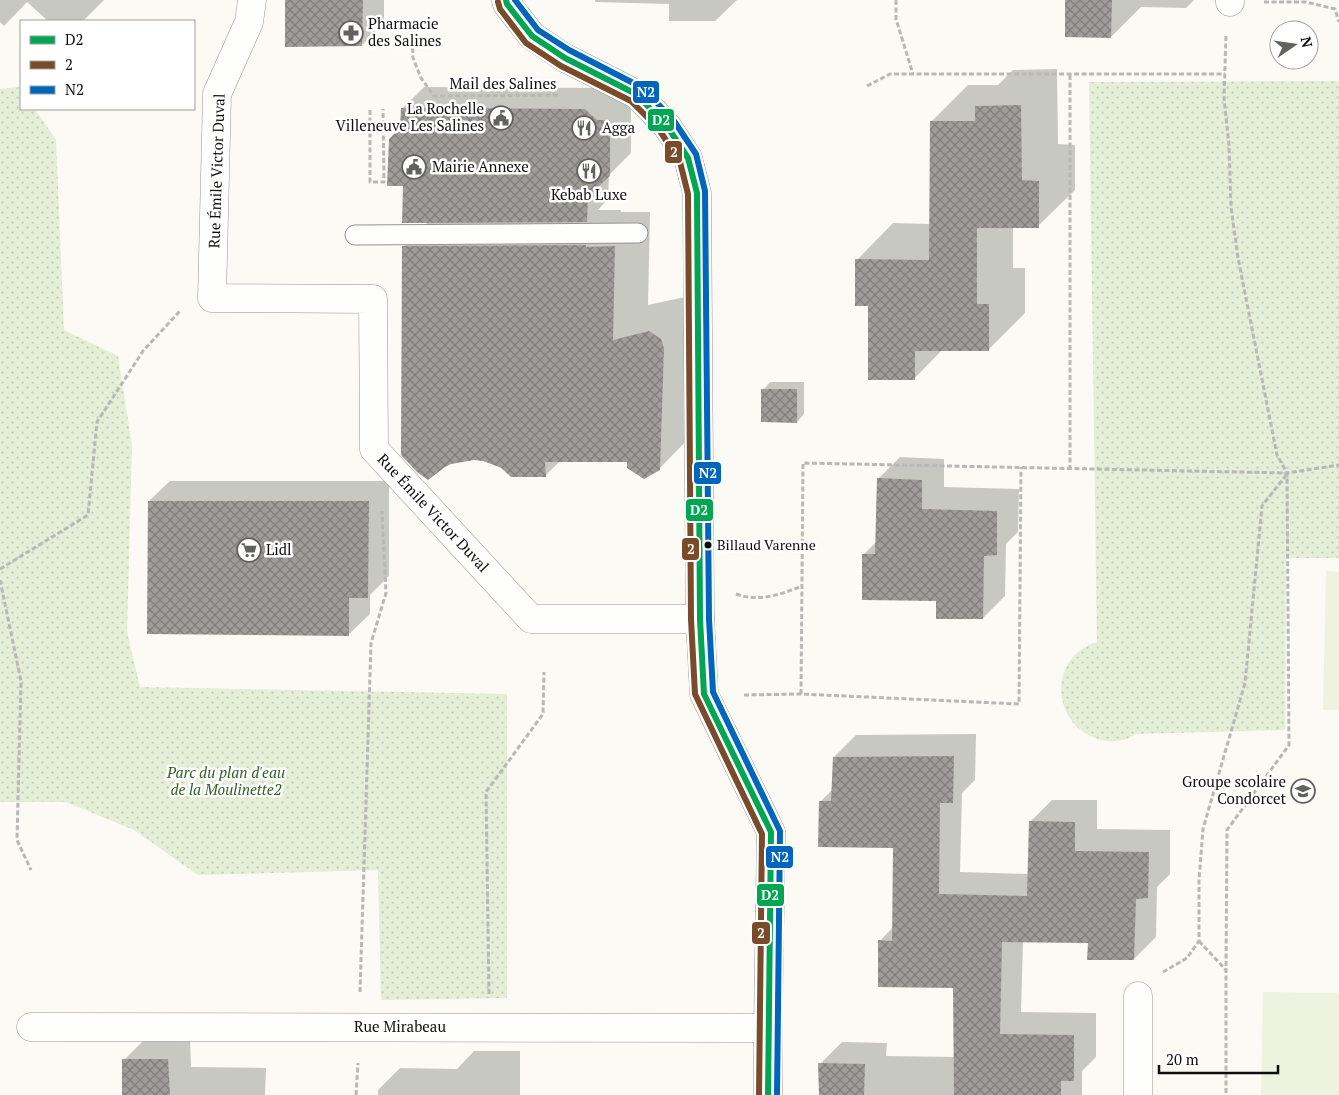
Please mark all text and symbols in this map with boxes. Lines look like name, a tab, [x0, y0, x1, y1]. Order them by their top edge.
place label: Pharmacie des Salines	[368, 13, 442, 50]
legend	[20, 20, 195, 110]
pharmacy icon: Pharmacie des Salines	[338, 20, 364, 46]
north arrow	[1269, 20, 1319, 70]
text: D2	[65, 29, 84, 49]
text: N	[1297, 35, 1318, 50]
text: 2	[65, 54, 73, 74]
street label: Mail des Salines	[450, 73, 556, 93]
text: N2	[65, 79, 84, 99]
line badge: N2	[632, 80, 660, 104]
text: N2	[637, 82, 655, 101]
street label: Rue Émile Victor Duval	[203, 93, 229, 249]
place label: La Rochelle Villeneuve Les Salines	[336, 98, 484, 135]
public building icon: La Rochelle Villeneuve Les Salines	[488, 105, 514, 131]
line badge: D2	[647, 108, 675, 132]
text: D2	[652, 110, 670, 129]
restaurant icon: Agga	[571, 115, 597, 141]
place label: Agga	[602, 117, 635, 137]
line badge: 2	[664, 140, 683, 164]
text: 2	[670, 142, 678, 161]
public building icon: Mairie Annexe	[401, 154, 427, 180]
place label: Mairie Annexe	[432, 156, 529, 176]
restaurant icon: Kebab Luxe	[576, 158, 602, 184]
place label: Kebab Luxe	[551, 184, 627, 204]
street label: Rue Émile Victor Duval	[374, 449, 494, 576]
line badge: N2	[693, 461, 722, 485]
text: N2	[699, 463, 717, 482]
line badge: D2	[685, 498, 714, 522]
text: D2	[690, 500, 708, 519]
place label: Billaud Varenne	[717, 535, 816, 554]
supermarket icon: Lidl	[236, 537, 262, 563]
line badge: 2	[681, 537, 700, 561]
place label: Lidl	[266, 539, 292, 559]
text: 2	[687, 539, 695, 558]
marker: Billaud Varenne	[703, 540, 713, 550]
park label: Parc du plan d'eau de la Moulinette2	[166, 762, 285, 799]
place label: Groupe scolaire Condorcet	[1182, 771, 1286, 808]
school or university icon: Groupe scolaire Condorcet	[1290, 778, 1316, 804]
line badge: N2	[765, 845, 794, 869]
text: N2	[771, 847, 789, 866]
line badge: D2	[756, 883, 785, 907]
text: D2	[761, 885, 779, 904]
line badge: 2	[751, 921, 771, 945]
text: 2	[757, 923, 765, 942]
street label: Rue Mirabeau	[354, 1016, 446, 1036]
scale bar	[1159, 1042, 1278, 1074]
text: 20 m	[1166, 1049, 1199, 1069]

